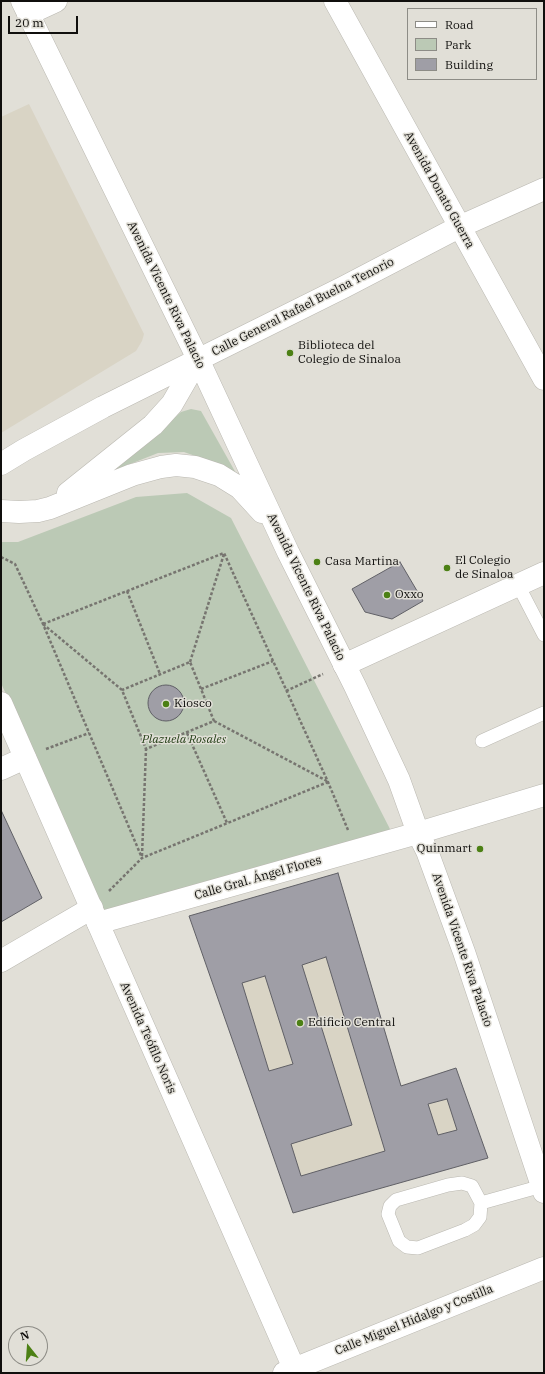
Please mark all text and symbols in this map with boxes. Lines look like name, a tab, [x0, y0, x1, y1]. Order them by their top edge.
scale bar	[10, 8, 80, 34]
legend	[407, 8, 537, 80]
text: 20 m	[15, 15, 44, 30]
text: Road	[445, 17, 474, 32]
text: Park	[445, 37, 471, 52]
text: Building	[445, 57, 493, 72]
street label: Avenida Donato Guerra	[401, 129, 477, 251]
street label: Avenida Vicente Riva Palacio	[124, 219, 208, 371]
street label: Calle General Rafael Buelna Tenorio	[210, 255, 396, 359]
place label: Biblioteca del Colegio de Sinaloa	[298, 339, 401, 367]
marker: Biblioteca del Colegio de Sinaloa	[285, 348, 295, 358]
street label: Avenida Vicente Riva Palacio	[264, 511, 348, 663]
place label: El Colegio de Sinaloa	[455, 554, 514, 582]
place label: Casa Martina	[325, 555, 399, 569]
marker: Casa Martina	[312, 557, 322, 567]
marker: El Colegio de Sinaloa	[442, 563, 452, 573]
place label: Oxxo	[395, 588, 424, 602]
marker: Oxxo	[382, 590, 392, 600]
place label: Kiosco	[174, 697, 212, 711]
marker: Kiosco	[161, 699, 171, 709]
park label: Plazuela Rosales	[142, 733, 226, 747]
place label: Quinmart	[417, 842, 472, 856]
marker: Quinmart	[475, 844, 485, 854]
street label: Calle Gral. Ángel Flores	[193, 853, 323, 903]
street label: Avenida Vicente Riva Palacio	[429, 871, 495, 1029]
street label: Avenida Teófilo Noris	[117, 980, 179, 1096]
place label: Edificio Central	[308, 1016, 395, 1030]
marker: Edificio Central	[295, 1018, 305, 1028]
street label: Calle Miguel Hidalgo y Costilla	[333, 1282, 495, 1358]
north arrow	[8, 1326, 48, 1366]
text: N	[19, 1328, 31, 1343]

